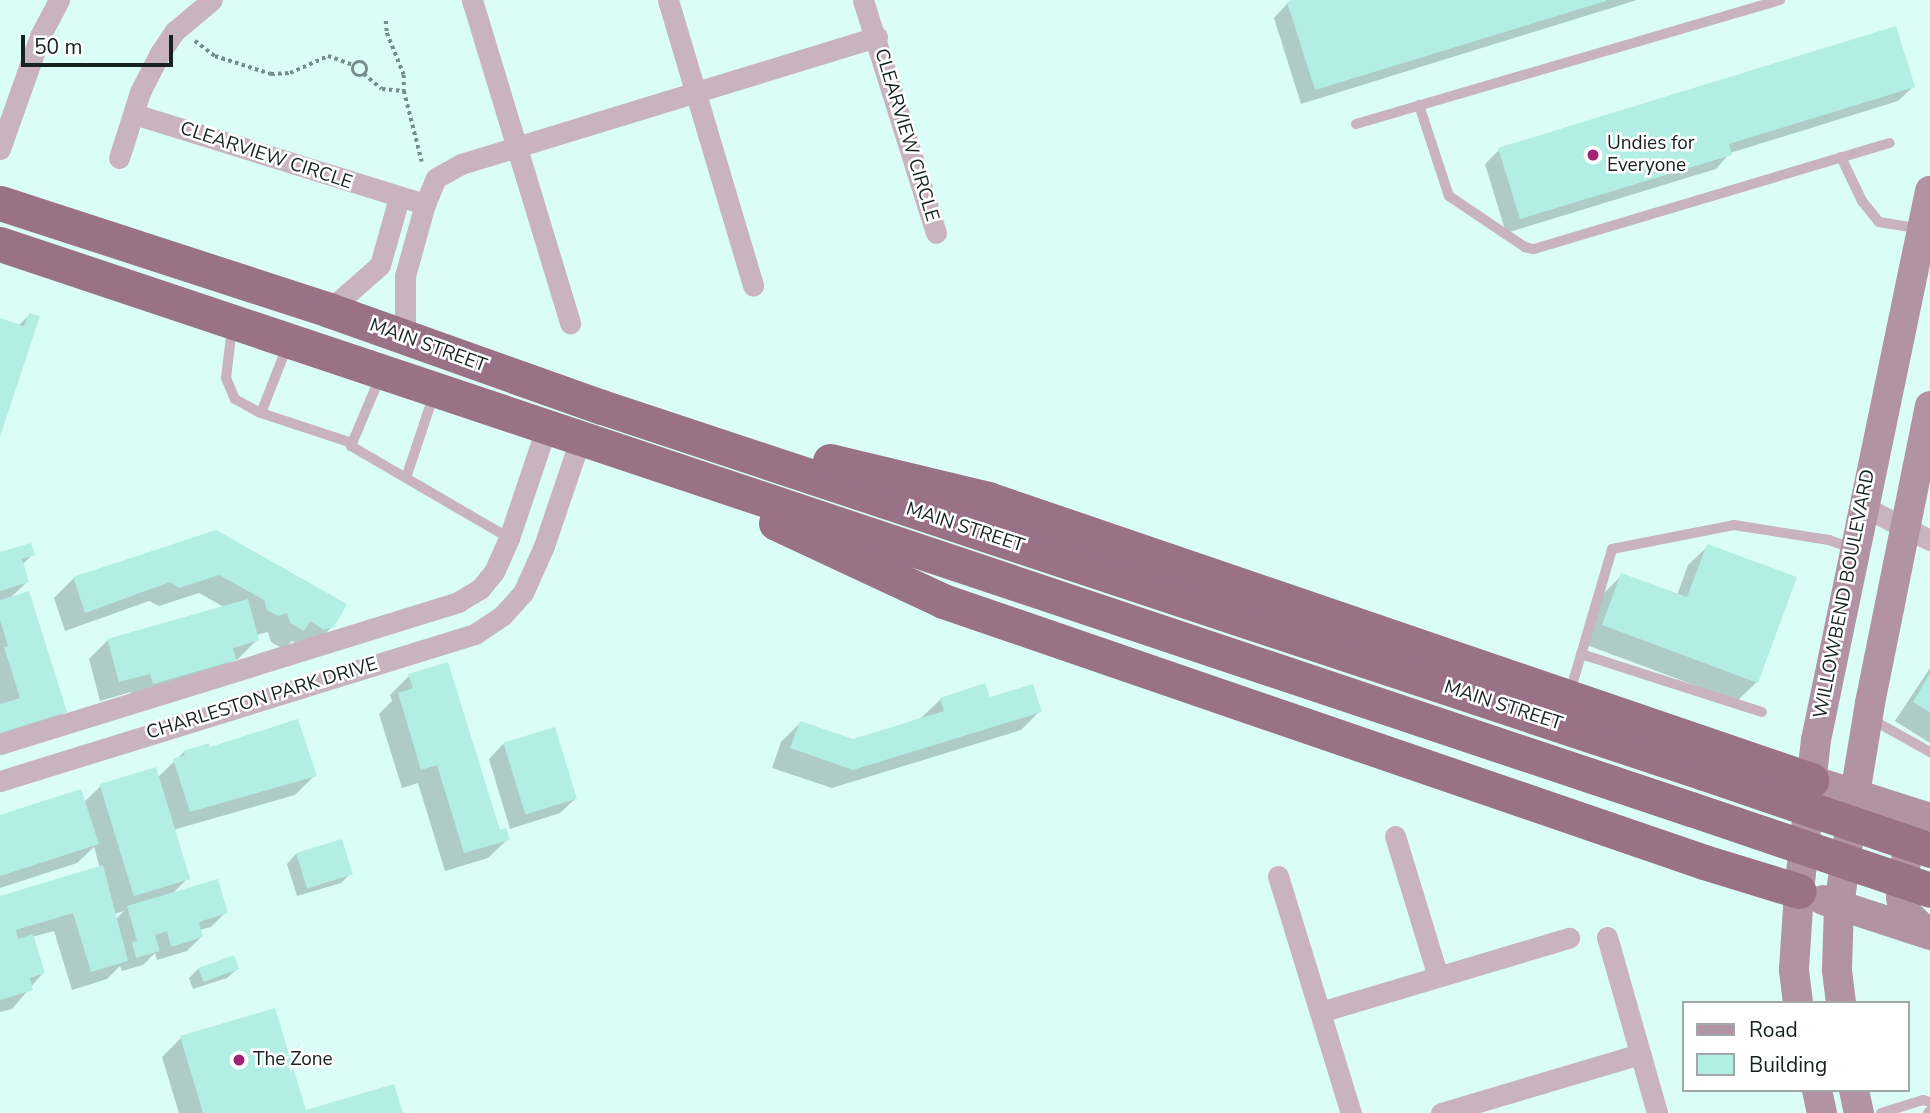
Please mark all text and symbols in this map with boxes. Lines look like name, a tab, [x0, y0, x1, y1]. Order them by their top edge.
scale bar	[24, 21, 177, 65]
text: 50 m	[34, 33, 83, 61]
street label: CLEARVIEW CIRCLE	[869, 46, 943, 224]
street label: CLEARVIEW CIRCLE	[177, 117, 355, 195]
place label: Undies for Everyone	[1607, 133, 1695, 177]
marker: Undies for Everyone	[1585, 147, 1601, 163]
street label: MAIN STREET	[366, 314, 490, 378]
street label: WILLOWBEND BOULEVARD	[1810, 468, 1880, 720]
street label: MAIN STREET	[903, 498, 1027, 558]
street label: CHARLESTON PARK DRIVE	[144, 653, 380, 745]
street label: MAIN STREET	[1441, 676, 1565, 736]
legend	[1682, 1001, 1909, 1092]
text: Road	[1749, 1016, 1798, 1044]
place label: The Zone	[253, 1049, 333, 1071]
text: Building	[1749, 1051, 1827, 1079]
marker: The Zone	[231, 1052, 247, 1068]

